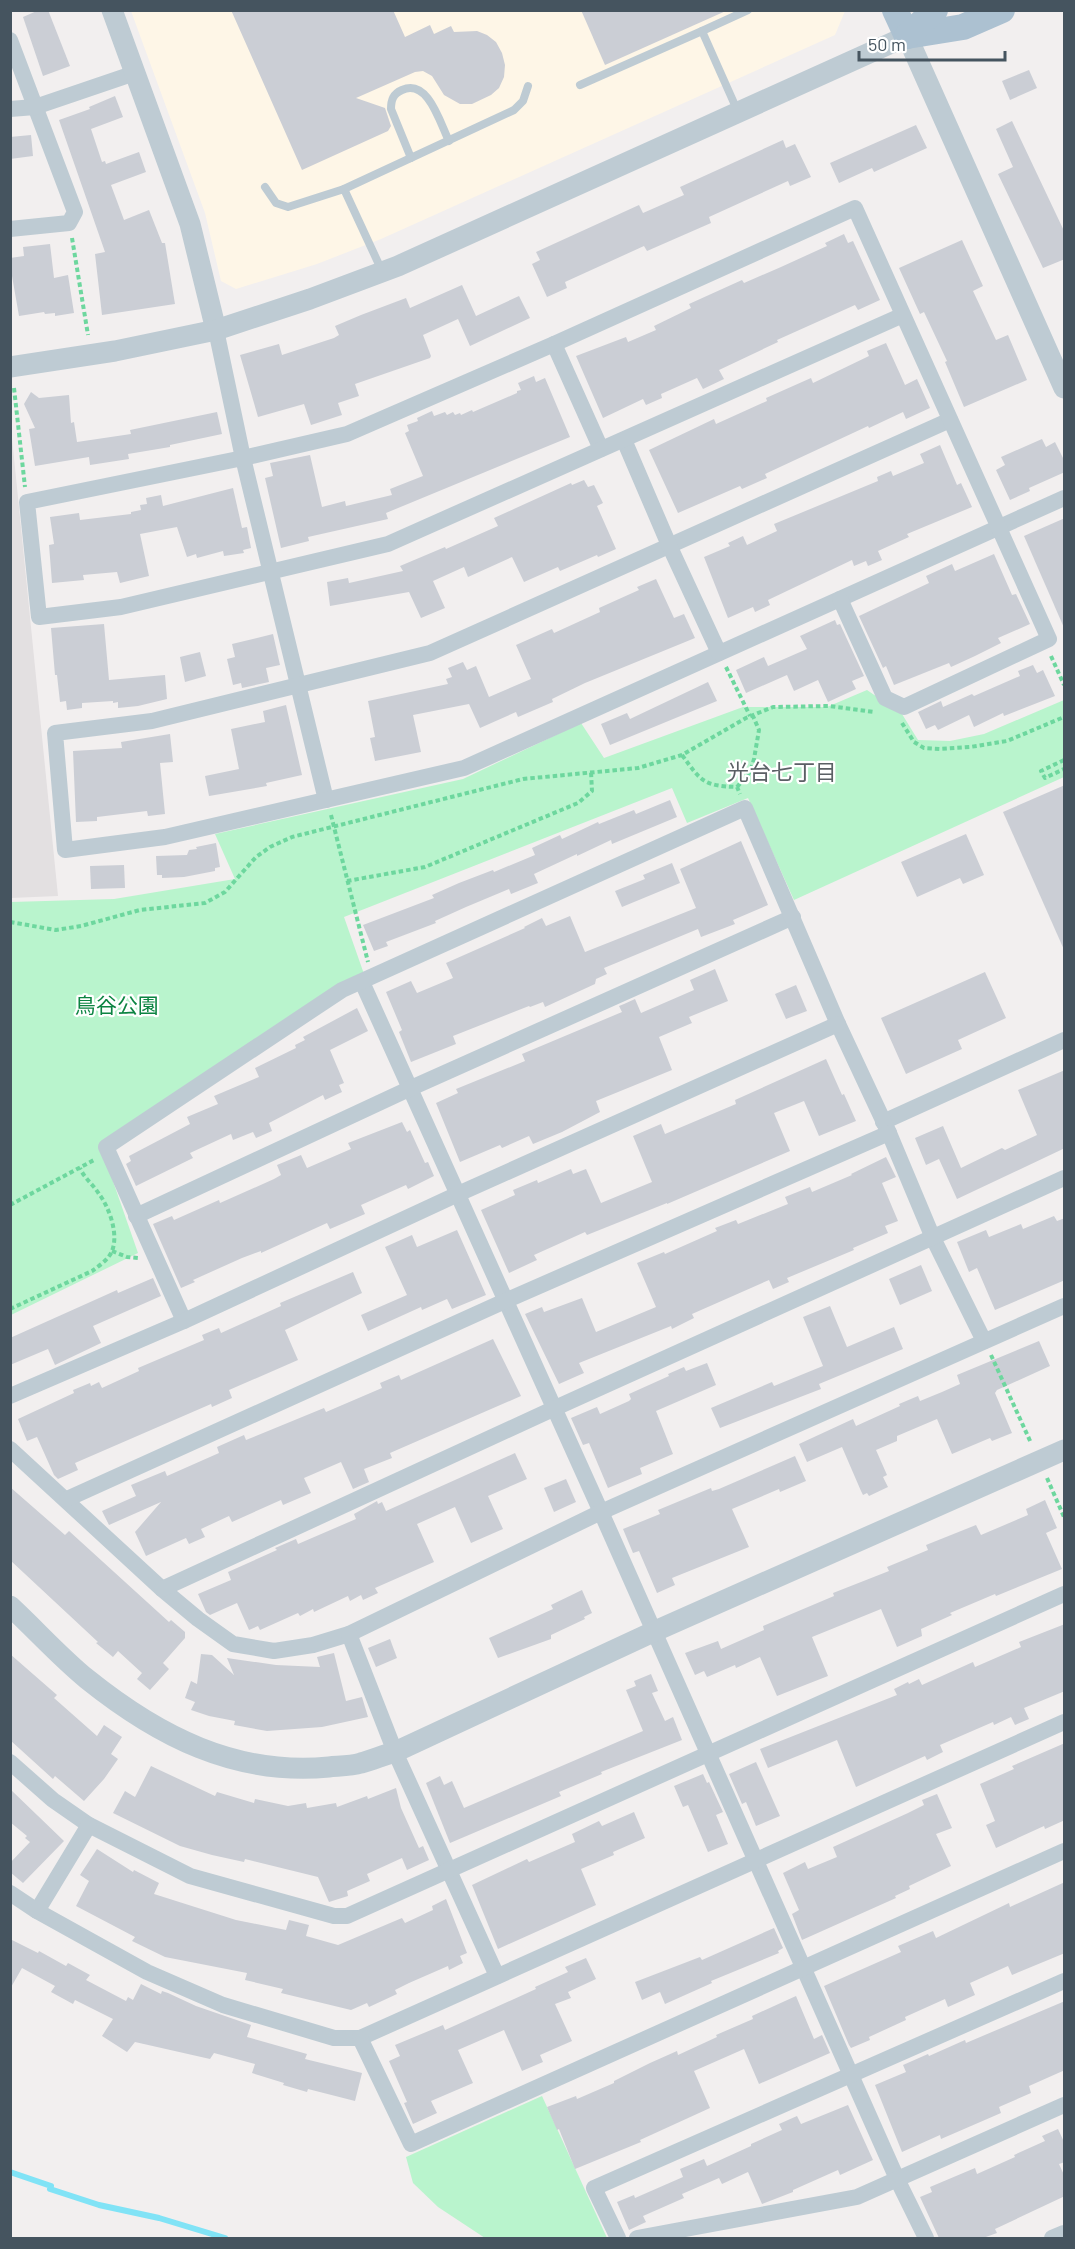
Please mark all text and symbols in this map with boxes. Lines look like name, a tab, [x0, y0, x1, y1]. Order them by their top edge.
scale bar	[859, 24, 1004, 62]
text: 50 m	[868, 33, 906, 55]
district label: 光台七丁目	[727, 758, 837, 784]
park label: 鳥谷公園	[75, 992, 159, 1017]

